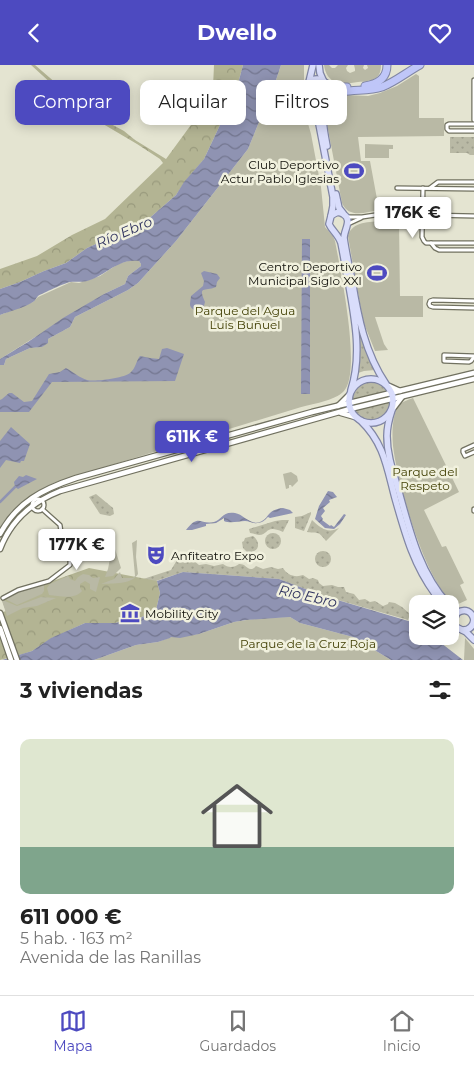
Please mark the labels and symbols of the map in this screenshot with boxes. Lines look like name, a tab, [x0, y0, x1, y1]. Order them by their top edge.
place label: Club Deportivo Actur Pablo Iglesias	[221, 157, 339, 186]
sports icon: Club Deportivo Actur Pablo Iglesias	[343, 160, 365, 182]
pin: 176K €	[372, 197, 454, 239]
water label: Río Ebro	[93, 212, 155, 252]
place label: Centro Deportivo Municipal Siglo XXI	[248, 259, 362, 288]
sports icon: Centro Deportivo Municipal Siglo XXI	[366, 262, 388, 284]
park label: Parque del Agua Luis Buñuel	[195, 303, 295, 332]
pin: 611K €	[151, 421, 233, 463]
park label: Parque del Respeto	[392, 464, 458, 493]
pin: 177K €	[36, 529, 118, 571]
theatre icon: Anfiteatro Expo	[145, 544, 167, 566]
place label: Anfiteatro Expo	[171, 548, 264, 563]
water label: Río Ebro	[277, 581, 339, 612]
museum icon: Mobility City	[119, 602, 141, 624]
place label: Mobility City	[145, 606, 219, 621]
park label: Parque de la Cruz Roja	[240, 636, 376, 651]

